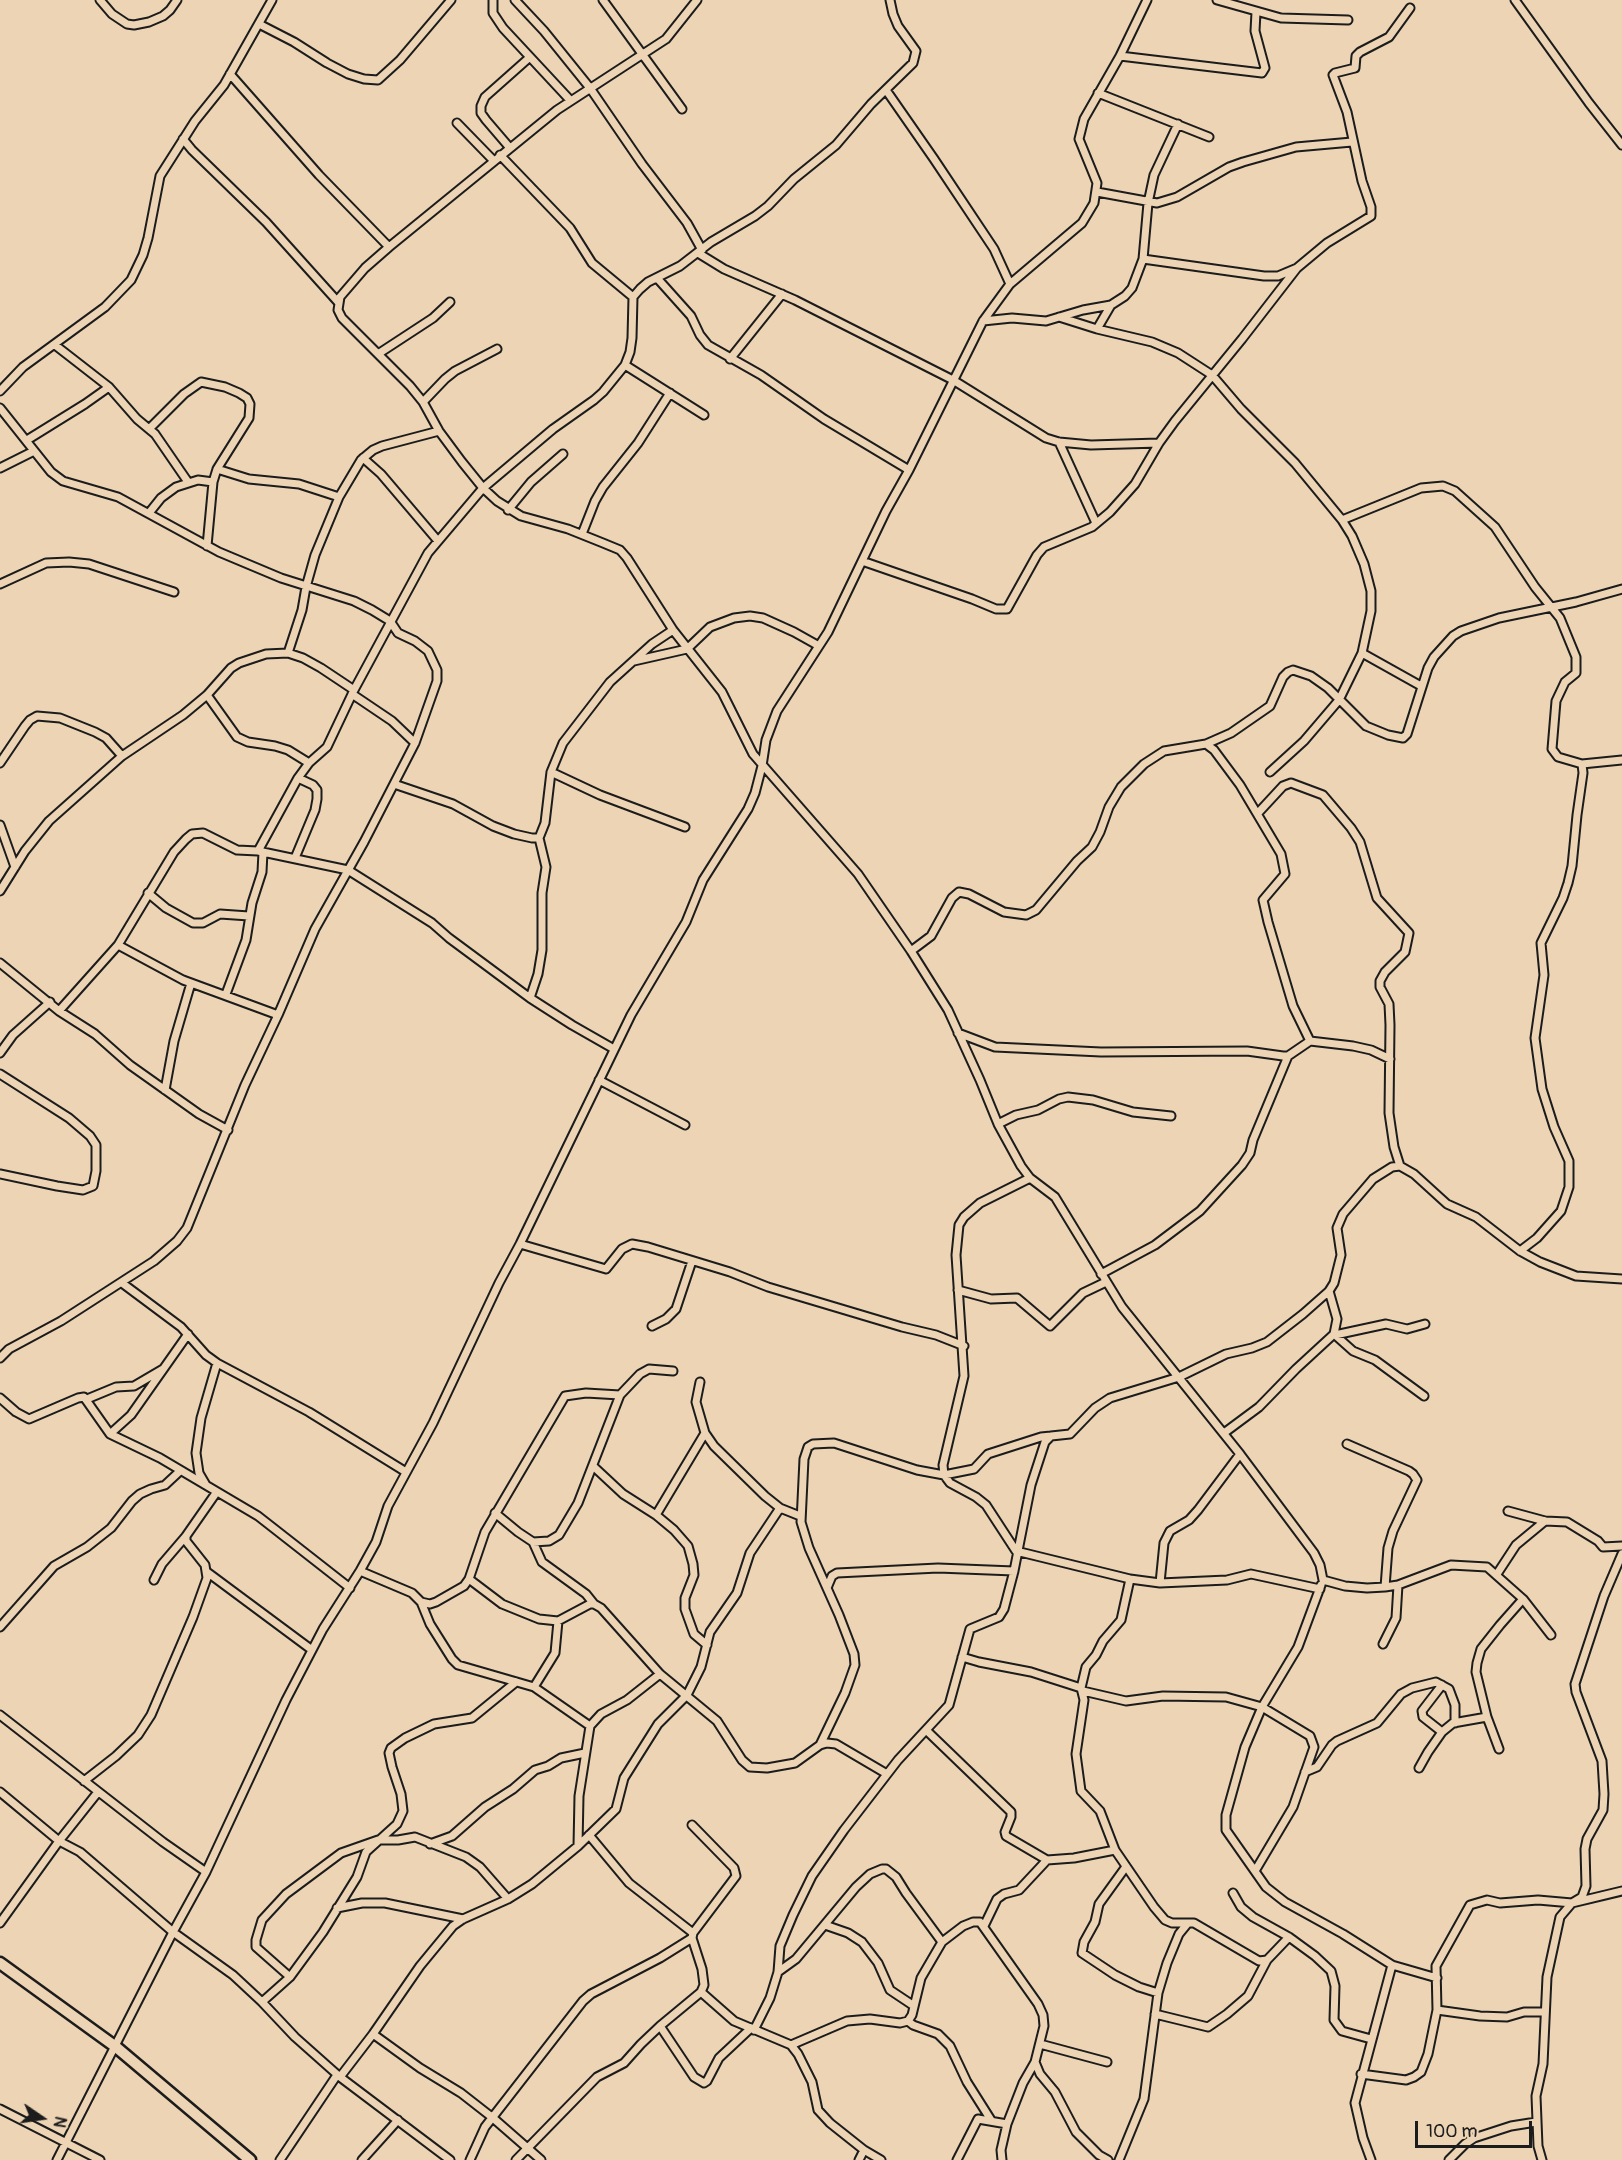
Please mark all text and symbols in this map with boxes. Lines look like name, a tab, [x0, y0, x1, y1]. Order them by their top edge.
north arrow	[12, 2088, 72, 2148]
scale bar	[1418, 2109, 1535, 2147]
text: N	[49, 2115, 71, 2130]
text: 100 m	[1426, 2120, 1478, 2143]

